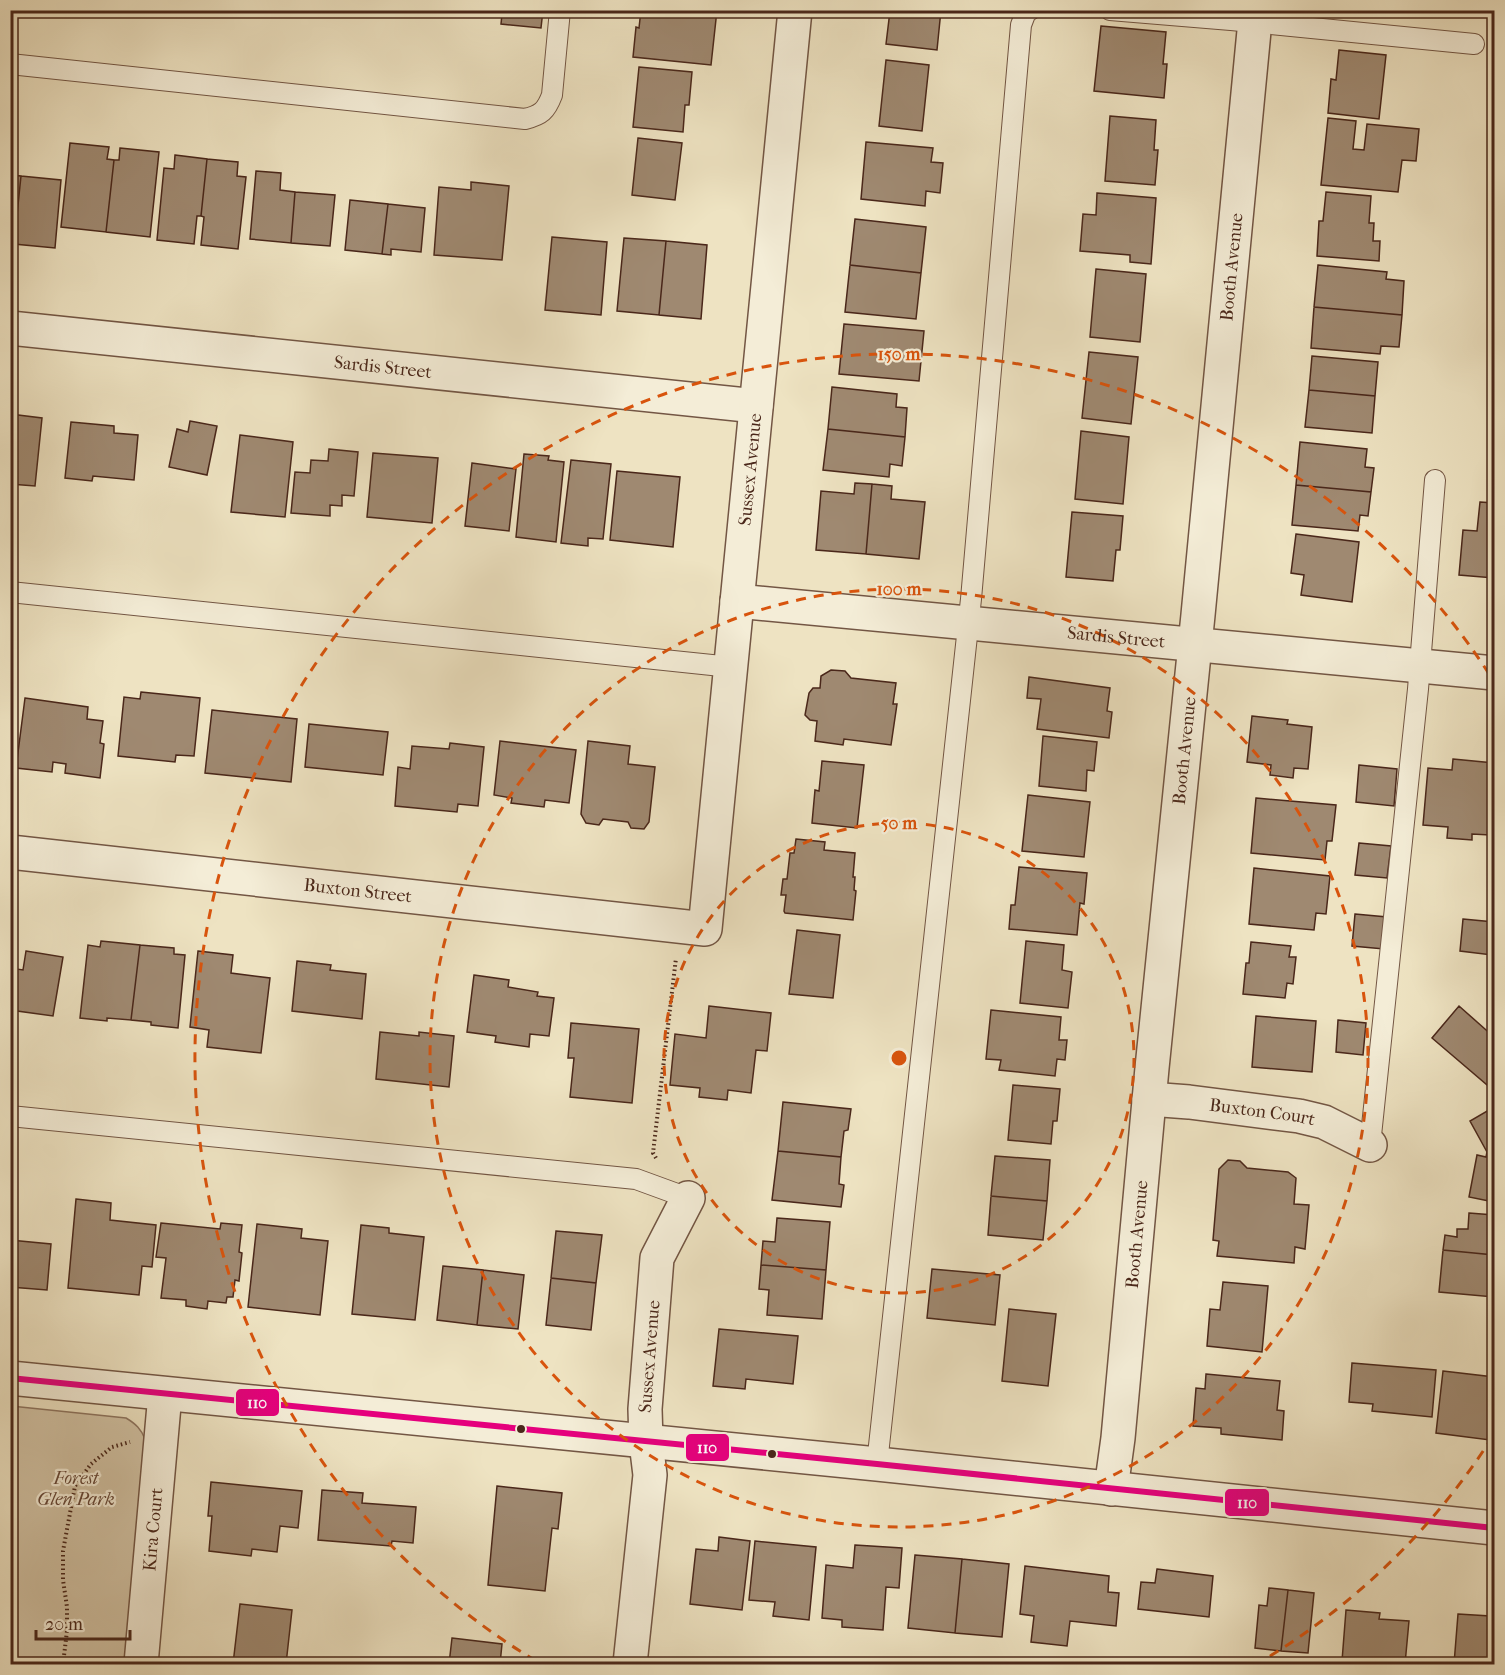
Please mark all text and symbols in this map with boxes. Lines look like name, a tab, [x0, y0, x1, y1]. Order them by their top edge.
street label: Booth Avenue	[1216, 212, 1247, 322]
text: 150 m	[878, 344, 921, 365]
street label: Sardis Street	[333, 351, 434, 383]
street label: Sussex Avenue	[734, 412, 766, 527]
text: 100 m	[876, 579, 923, 600]
street label: Sardis Street	[1066, 622, 1167, 652]
street label: Booth Avenue	[1168, 696, 1200, 806]
text: 50 m	[881, 813, 918, 834]
street label: Buxton Street	[303, 874, 414, 907]
centre of rings	[889, 1048, 909, 1068]
street label: Buxton Court	[1208, 1094, 1318, 1130]
street label: Booth Avenue	[1121, 1179, 1152, 1289]
street label: Sussex Avenue	[634, 1299, 664, 1414]
line badge: 110	[235, 1388, 280, 1417]
text: 110	[247, 1393, 267, 1412]
unlabelled marker	[515, 1423, 527, 1435]
line badge: 110	[685, 1433, 730, 1462]
text: 110	[697, 1438, 717, 1457]
unlabelled marker	[766, 1448, 778, 1460]
park label: Forest Glen Park	[37, 1468, 115, 1510]
street label: Kira Court	[139, 1486, 167, 1572]
line badge: 110	[1224, 1488, 1270, 1517]
text: 110	[1237, 1493, 1257, 1512]
scale bar	[36, 1603, 130, 1641]
text: 20 m	[45, 1614, 83, 1635]

